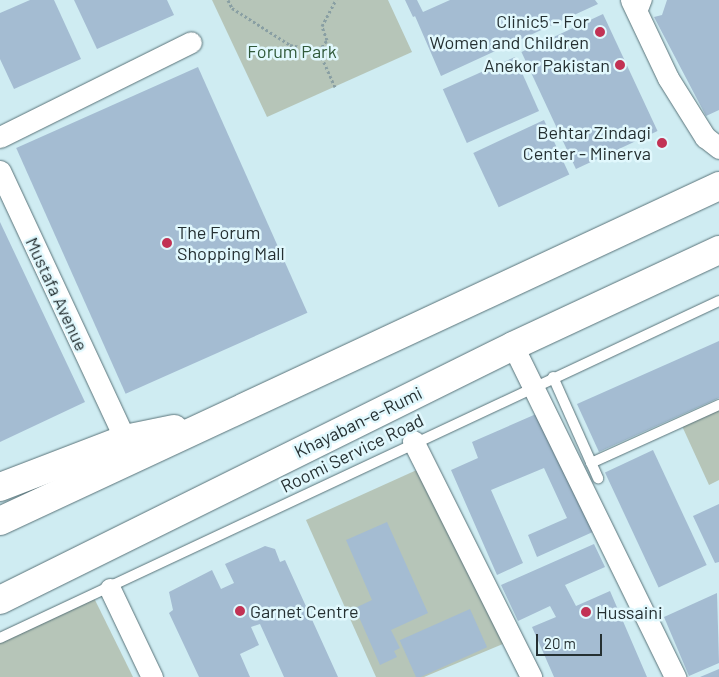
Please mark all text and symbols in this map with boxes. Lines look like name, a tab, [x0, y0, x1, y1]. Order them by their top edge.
place label: Clinic5 - For Women and Children	[429, 11, 589, 54]
marker: Clinic5 - For Women and Children	[593, 25, 607, 39]
park label: Forum Park	[247, 40, 337, 62]
place label: Anekor Pakistan	[484, 54, 610, 76]
marker: Anekor Pakistan	[614, 59, 626, 71]
place label: Behtar Zindagi Center - Minerva	[523, 122, 651, 164]
marker: Behtar Zindagi Center - Minerva	[655, 136, 669, 150]
place label: The Forum Shopping Mall	[177, 222, 285, 264]
street label: Mustafa Avenue	[21, 234, 93, 354]
marker: The Forum Shopping Mall	[161, 237, 173, 249]
street label: Khayaban-e-Rumi	[291, 382, 425, 462]
street label: Roomi Service Road	[277, 409, 427, 497]
place label: Garnet Centre	[250, 600, 359, 622]
place label: Hussaini	[596, 601, 663, 623]
marker: Garnet Centre	[234, 605, 246, 617]
marker: Hussaini	[580, 606, 592, 618]
scale bar	[539, 624, 605, 656]
text: 20 m	[544, 634, 576, 652]

